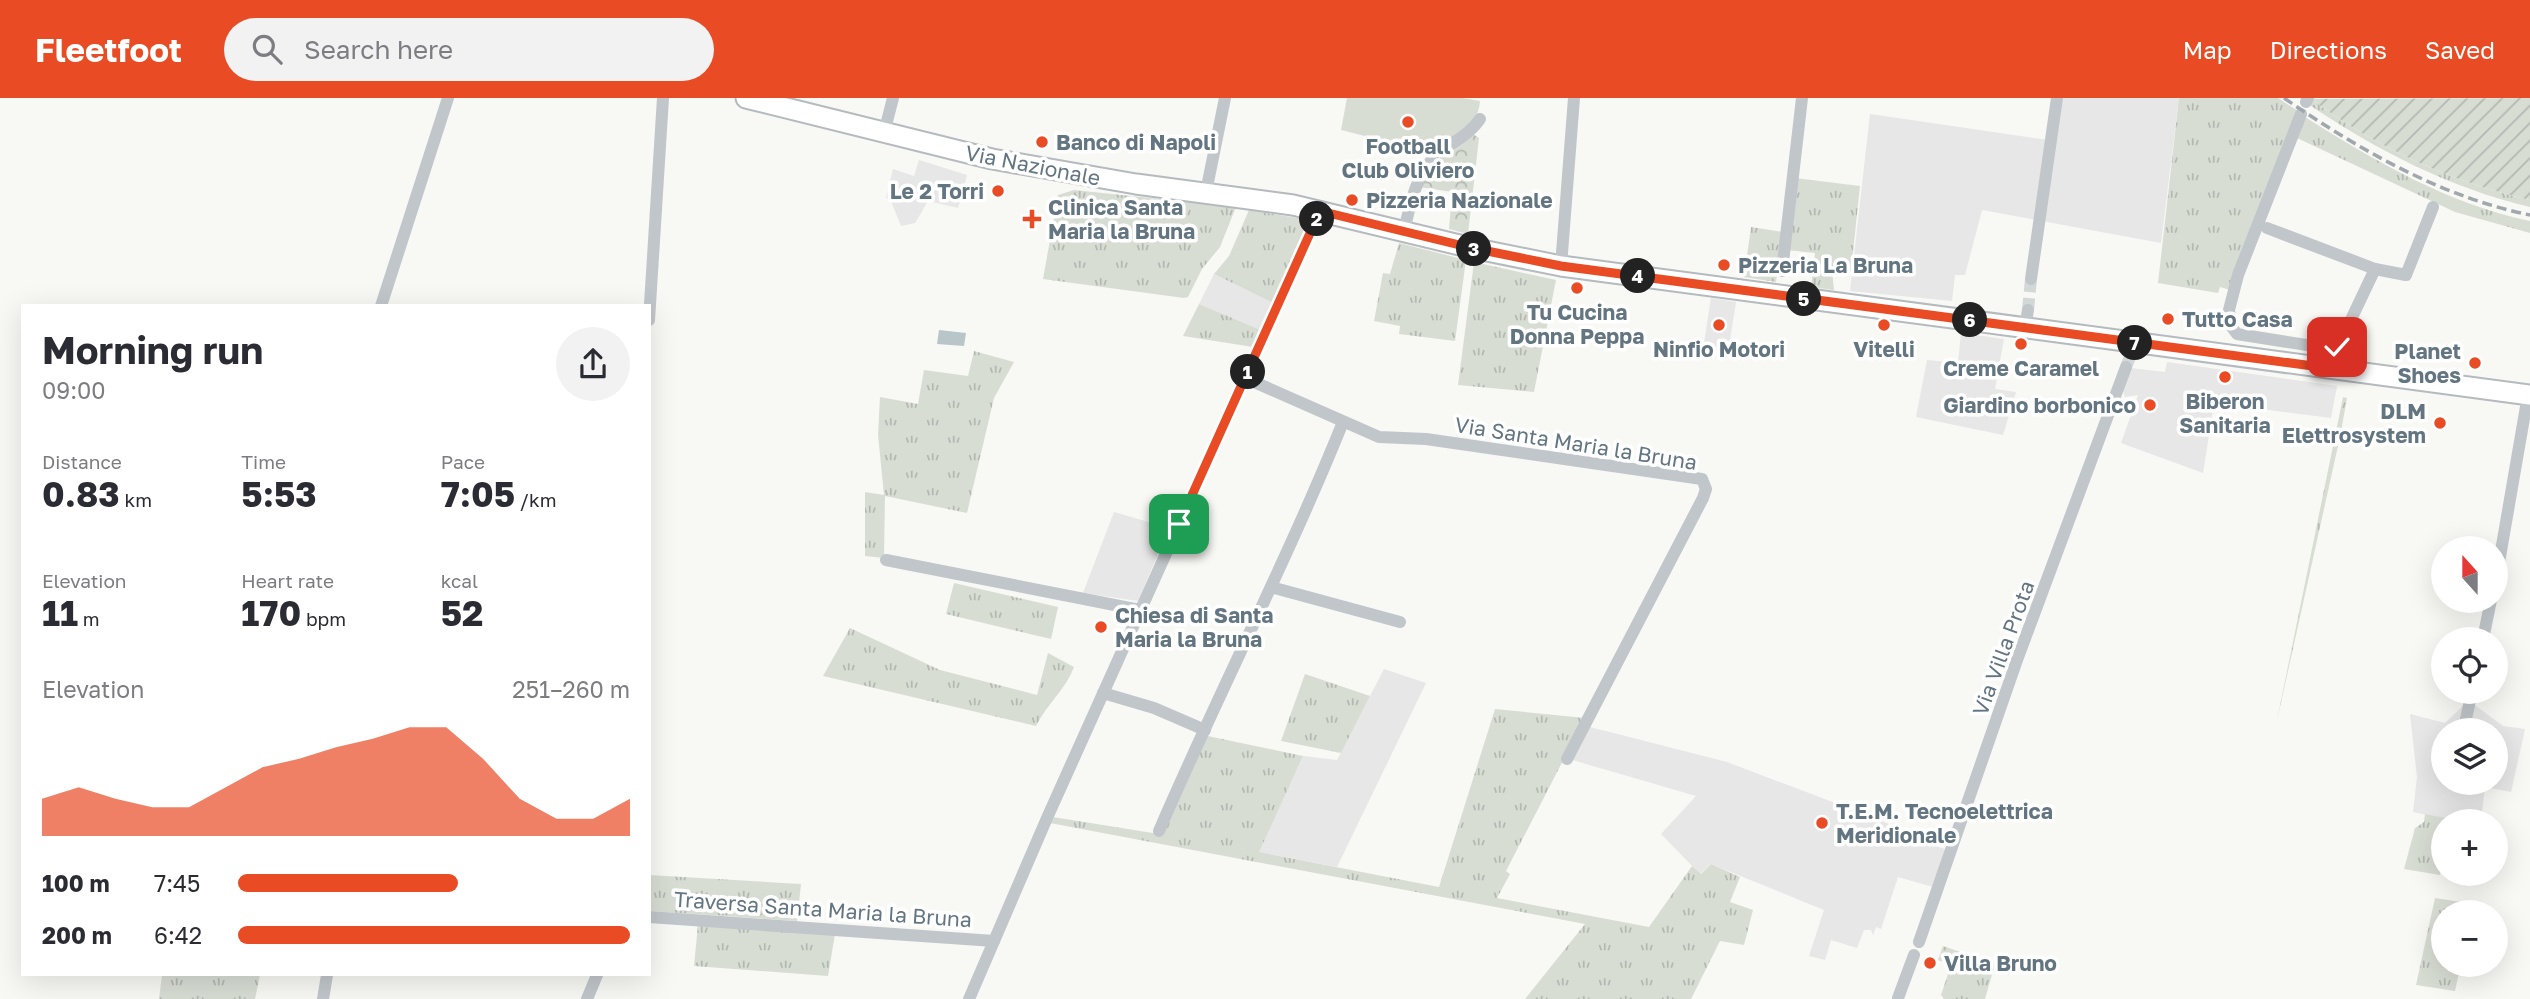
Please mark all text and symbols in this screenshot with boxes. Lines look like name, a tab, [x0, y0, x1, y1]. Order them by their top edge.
search box	[224, 18, 714, 81]
text: Fleetfoot	[35, 30, 182, 69]
icon: search	[248, 30, 286, 68]
text: Search here	[304, 34, 453, 65]
text: Map	[2183, 35, 2232, 64]
text: Directions	[2270, 35, 2387, 64]
text: Saved	[2425, 35, 2495, 64]
marker: Football Club Oliviero	[1400, 114, 1416, 130]
place label: Banco di Napoli	[1056, 129, 1216, 155]
place label: Football Club Oliviero	[1342, 133, 1474, 183]
marker: Banco di Napoli	[1034, 134, 1050, 150]
street label: Via Nazionale	[963, 139, 1103, 191]
place label: Le 2 Torri	[890, 178, 984, 204]
marker: Le 2 Torri	[990, 183, 1006, 199]
place label: Pizzeria Nazionale	[1366, 187, 1553, 213]
marker: Pizzeria Nazionale	[1344, 192, 1360, 208]
place label: Clinica Santa Maria la Bruna	[1048, 194, 1195, 244]
pin: 2	[1300, 202, 1334, 236]
text: 2	[1311, 207, 1322, 230]
marker: Clinica Santa Maria la Bruna	[1022, 209, 1042, 229]
pin: 3	[1456, 232, 1492, 266]
text: 3	[1468, 237, 1479, 260]
place label: Pizzeria La Bruna	[1738, 252, 1913, 278]
marker: Pizzeria La Bruna	[1716, 257, 1732, 273]
pin: 4	[1620, 258, 1656, 294]
text: 4	[1632, 264, 1643, 287]
marker: Tu Cucina Donna Peppa	[1569, 280, 1585, 296]
pin: 5	[1786, 282, 1822, 316]
text: 5	[1798, 287, 1809, 310]
place label: Tu Cucina Donna Peppa	[1510, 299, 1644, 349]
pin: 6	[1952, 302, 1988, 338]
place label: Tutto Casa	[2182, 306, 2293, 332]
text: 6	[1963, 308, 1976, 331]
marker: Tutto Casa	[2160, 311, 2176, 327]
marker: Ninfio Motori	[1711, 317, 1727, 333]
marker: Vitelli	[1876, 317, 1892, 333]
pin	[2307, 317, 2367, 377]
pin: 7	[2118, 326, 2152, 360]
text: Morning run	[42, 327, 263, 372]
button: share	[556, 327, 630, 401]
icon: check	[2318, 328, 2356, 366]
text: 7	[2129, 331, 2140, 354]
place label: Ninfio Motori	[1653, 336, 1785, 362]
place label: Vitelli	[1853, 336, 1915, 362]
marker: Creme Caramel	[2013, 336, 2029, 352]
place label: Planet Shoes	[2394, 338, 2461, 388]
pin: 1	[1230, 354, 1266, 390]
place label: Creme Caramel	[1943, 355, 2099, 381]
marker: Planet Shoes	[2467, 355, 2483, 371]
text: 1	[1243, 360, 1252, 383]
marker: Biberon Sanitaria	[2217, 369, 2233, 385]
text: 09:00	[42, 376, 106, 404]
place label: Biberon Sanitaria	[2179, 388, 2271, 438]
place label: Giardino borbonico	[1943, 392, 2136, 418]
marker: Giardino borbonico	[2142, 397, 2158, 413]
place label: DLM Elettrosystem	[2282, 398, 2426, 448]
street label: Via Santa Maria la Bruna	[1453, 411, 1699, 475]
marker: DLM Elettrosystem	[2432, 415, 2448, 431]
text: Distance	[42, 450, 122, 473]
text: Time	[241, 450, 286, 473]
text: Pace	[441, 450, 485, 473]
text: 0.83	[42, 473, 120, 515]
text: 5:53	[241, 473, 317, 515]
text: 7:05	[441, 473, 515, 515]
text: km	[120, 488, 152, 511]
text: /km	[515, 488, 556, 511]
pin	[1149, 494, 1209, 554]
icon: arrive	[1160, 505, 1198, 543]
north arrow	[2431, 536, 2508, 612]
map controls	[2431, 536, 2508, 977]
text: Elevation	[42, 569, 127, 592]
text: Heart rate	[241, 569, 334, 592]
text: kcal	[441, 569, 478, 592]
street label: Via Villa Prota	[1967, 577, 2039, 719]
text: 11	[42, 592, 78, 634]
text: 170	[241, 592, 301, 634]
text: 52	[441, 592, 483, 634]
place label: Chiesa di Santa Maria la Bruna	[1115, 602, 1273, 652]
text: m	[78, 607, 100, 630]
text: bpm	[301, 607, 346, 630]
marker: Chiesa di Santa Maria la Bruna	[1093, 619, 1109, 635]
button: locate	[2431, 627, 2508, 704]
text: Elevation	[42, 675, 144, 703]
text: 251–260 m	[512, 675, 630, 703]
button: layers	[2431, 718, 2508, 795]
place label: T.E.M. Tecnoelettrica Meridionale	[1836, 798, 2053, 848]
button: +	[2431, 809, 2508, 886]
marker: T.E.M. Tecnoelettrica Meridionale	[1814, 815, 1830, 831]
text: 100 m	[42, 869, 110, 897]
text: 7:45	[154, 869, 200, 897]
street label: Traversa Santa Maria la Bruna	[673, 886, 973, 932]
button: −	[2431, 900, 2508, 977]
text: 200 m	[42, 921, 112, 949]
text: 6:42	[154, 921, 202, 949]
place label: Villa Bruno	[1944, 950, 2057, 976]
marker: Villa Bruno	[1922, 955, 1938, 971]

